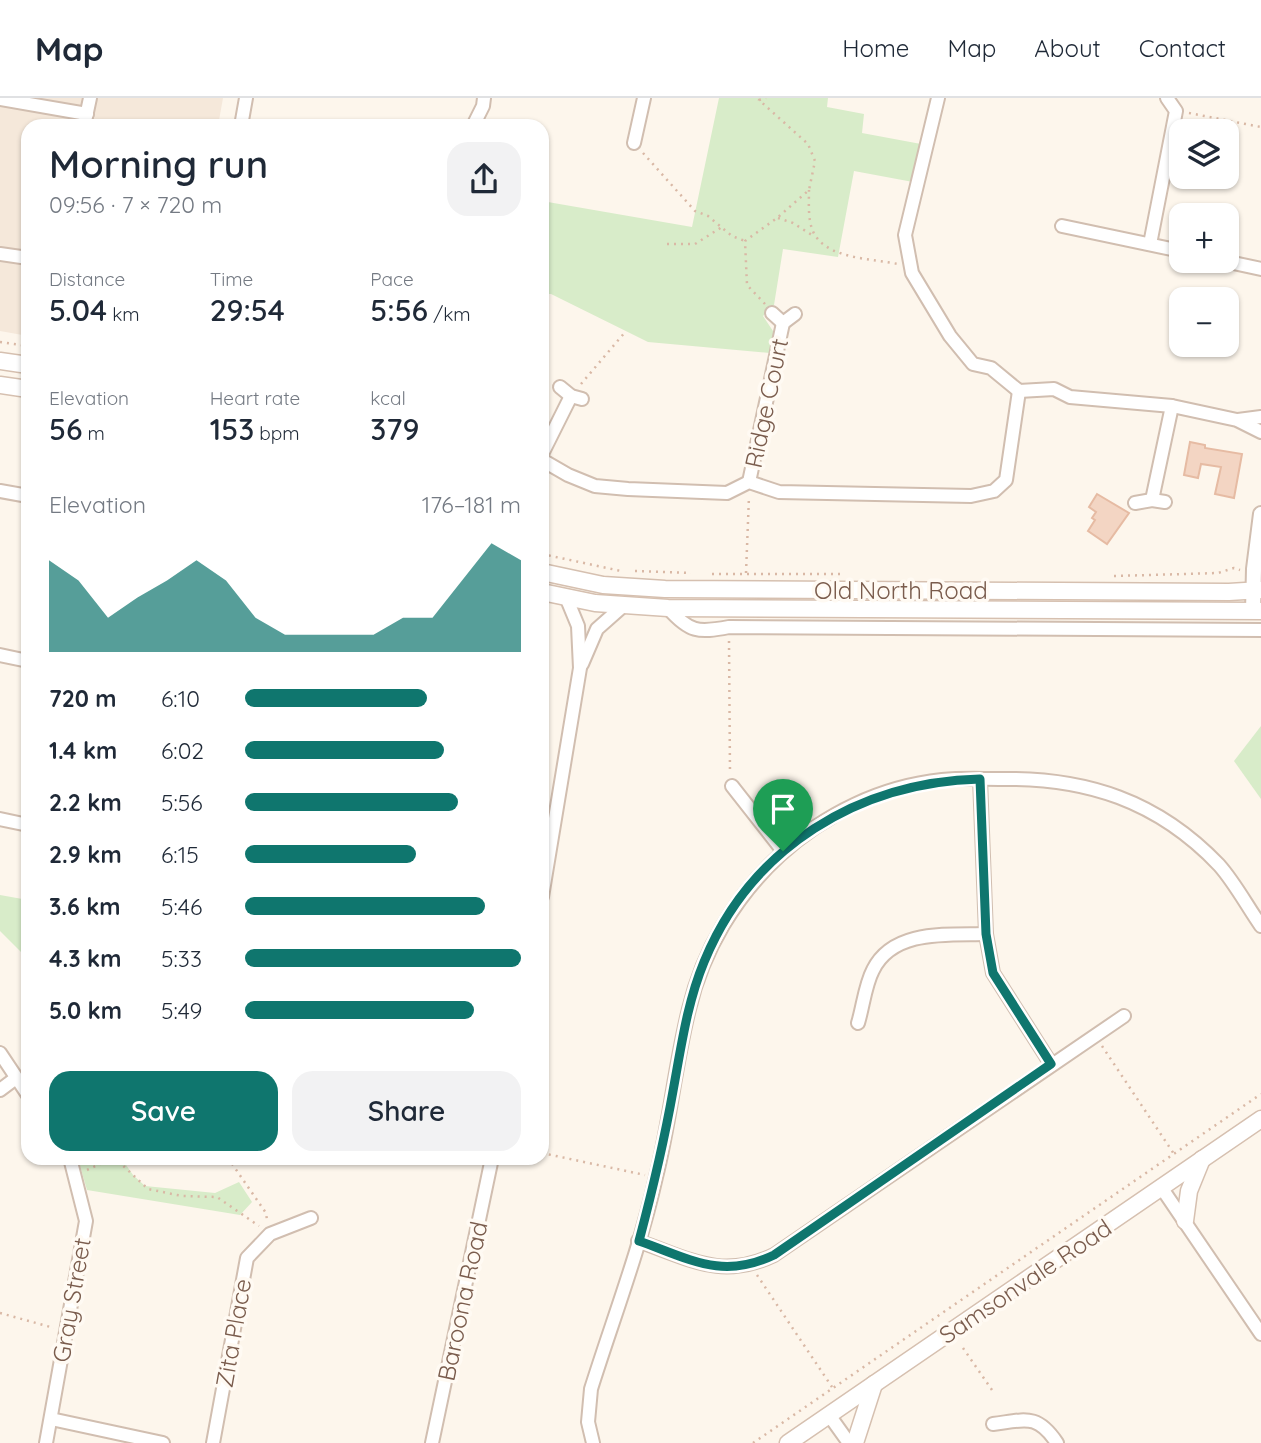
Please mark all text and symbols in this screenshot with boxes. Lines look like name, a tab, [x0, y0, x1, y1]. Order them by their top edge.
text: Map	[35, 28, 103, 69]
text: Home	[842, 33, 909, 63]
text: Map	[947, 33, 996, 63]
text: About	[1034, 33, 1101, 63]
text: Contact	[1139, 33, 1226, 63]
map controls	[1169, 119, 1239, 357]
button: layers	[1169, 119, 1239, 189]
text: Morning run	[49, 140, 268, 188]
button: share	[447, 142, 521, 216]
text: 09:56 · 7 × 720 m	[49, 190, 222, 219]
button: +	[1169, 203, 1239, 273]
text: Distance	[49, 267, 125, 291]
text: Time	[210, 267, 253, 291]
text: Pace	[370, 267, 414, 291]
button: −	[1169, 287, 1239, 357]
text: 5.04	[49, 291, 107, 329]
text: 29:54	[210, 291, 285, 329]
text: 5:56	[370, 291, 428, 329]
text: km	[107, 302, 140, 326]
text: /km	[428, 302, 471, 326]
street label: Ridge Court	[738, 336, 794, 470]
text: Elevation	[49, 386, 129, 410]
text: Heart rate	[210, 386, 300, 410]
text: kcal	[370, 386, 406, 410]
text: 56	[49, 410, 82, 448]
text: 153	[210, 410, 254, 448]
text: 379	[370, 410, 419, 448]
text: m	[82, 421, 105, 445]
text: bpm	[254, 421, 300, 445]
text: Elevation	[49, 490, 146, 519]
text: 176–181 m	[422, 490, 521, 519]
street label: Old North Road	[814, 575, 988, 605]
text: 720 m	[49, 684, 116, 713]
text: 6:10	[161, 684, 200, 713]
text: 1.4 km	[49, 736, 117, 765]
text: 6:02	[161, 736, 204, 765]
pin	[753, 779, 813, 851]
text: 2.2 km	[49, 788, 122, 817]
text: 5:56	[161, 788, 203, 817]
icon: arrive	[764, 790, 802, 828]
text: 2.9 km	[49, 840, 122, 869]
text: 6:15	[161, 840, 199, 869]
text: 3.6 km	[49, 892, 121, 921]
text: 5:46	[161, 892, 202, 921]
text: 4.3 km	[49, 944, 121, 973]
text: 5:33	[161, 944, 202, 973]
text: 5.0 km	[49, 996, 122, 1025]
text: 5:49	[161, 996, 202, 1025]
button: Save	[49, 1071, 278, 1151]
button: Share	[292, 1071, 521, 1151]
street label: Samsonvale Road	[933, 1212, 1117, 1350]
street label: Baroona Road	[430, 1218, 494, 1384]
street label: Gray Street	[45, 1235, 97, 1365]
street label: Zita Place	[209, 1276, 257, 1390]

